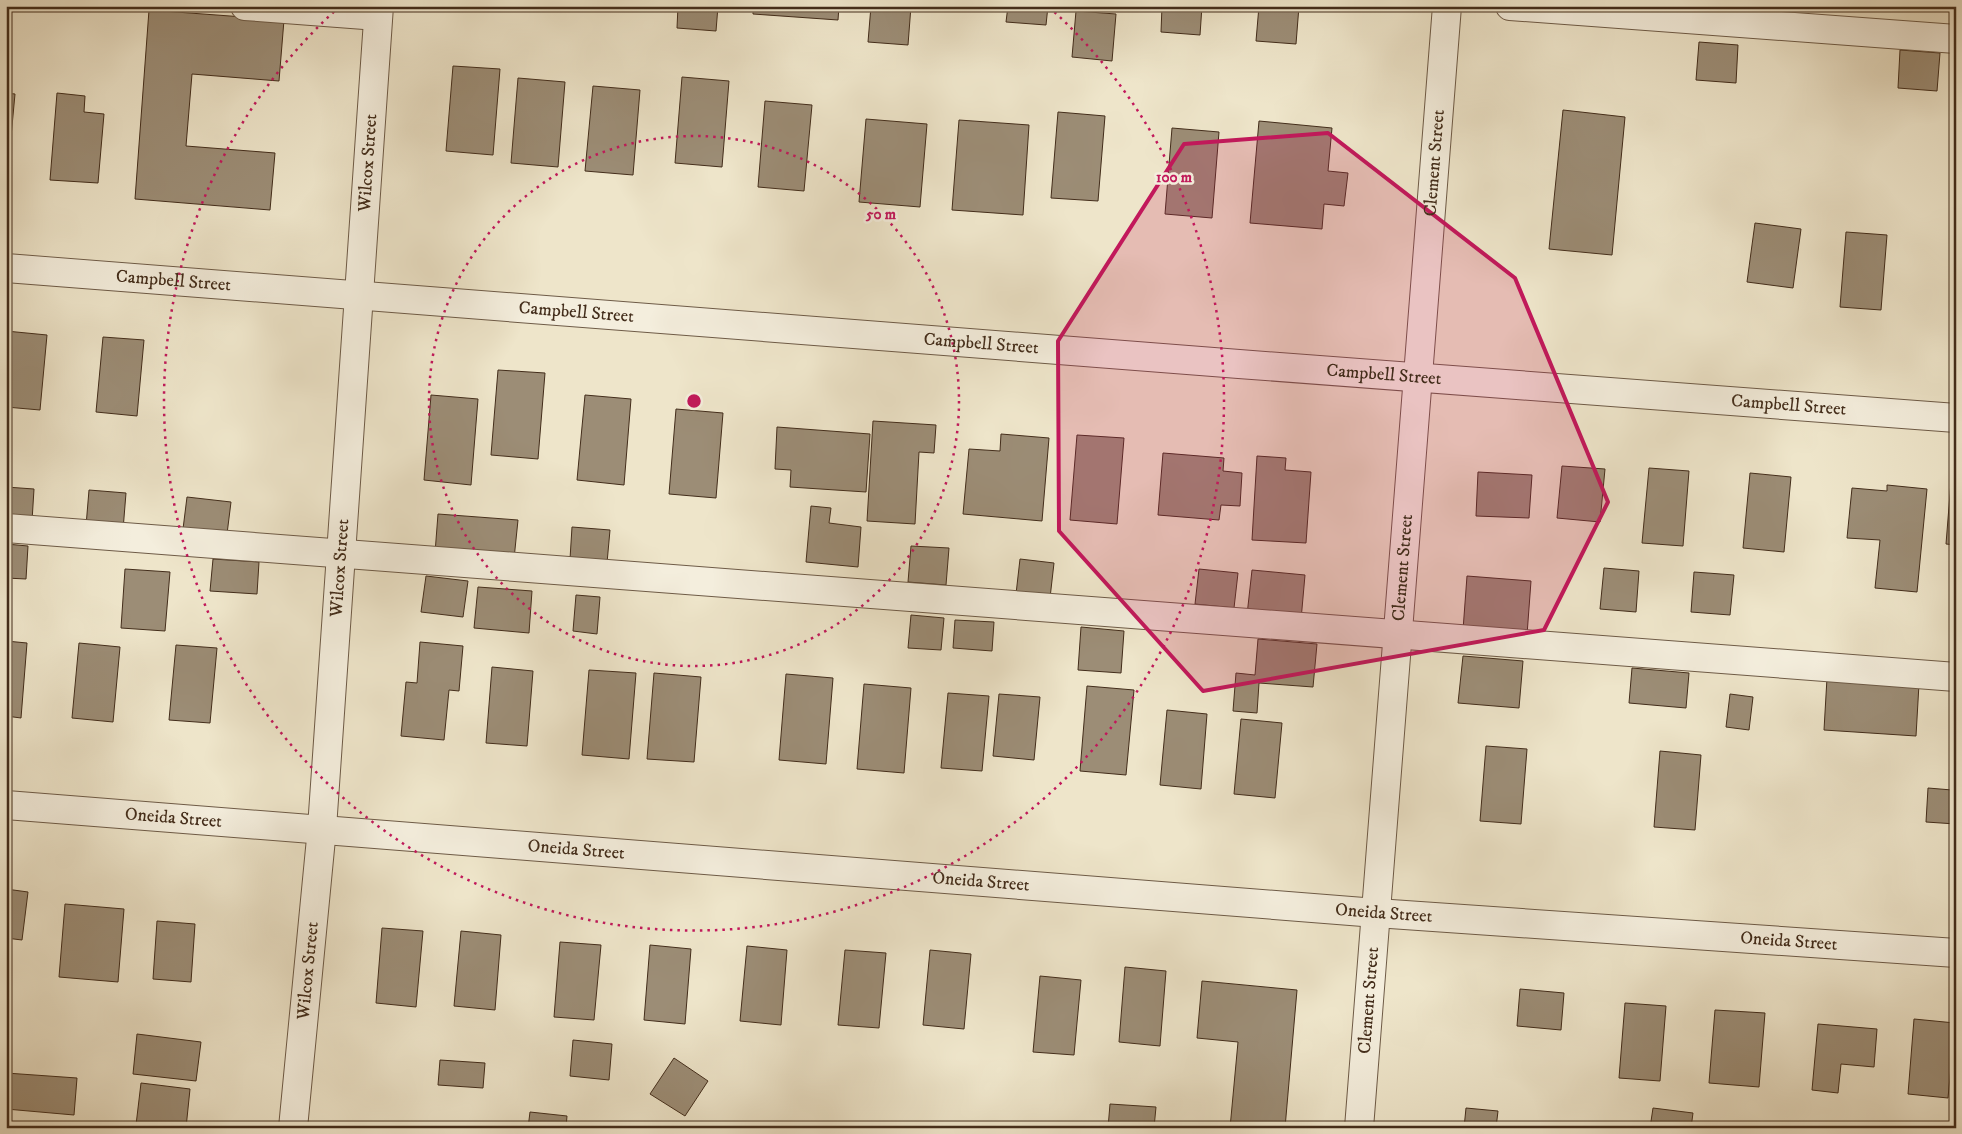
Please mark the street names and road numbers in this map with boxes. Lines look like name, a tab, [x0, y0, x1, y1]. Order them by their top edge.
street label: Clement Street	[1420, 108, 1450, 217]
street label: Wilcox Street	[354, 113, 383, 214]
street label: Campbell Street	[115, 266, 232, 297]
street label: Campbell Street	[518, 297, 635, 328]
street label: Campbell Street	[923, 328, 1040, 359]
street label: Campbell Street	[1326, 360, 1442, 390]
street label: Campbell Street	[1730, 390, 1847, 421]
street label: Clement Street	[1388, 513, 1418, 622]
street label: Wilcox Street	[326, 518, 354, 619]
street label: Oneida Street	[124, 803, 223, 833]
street label: Oneida Street	[527, 835, 626, 865]
street label: Oneida Street	[932, 867, 1031, 897]
street label: Oneida Street	[1334, 899, 1433, 928]
street label: Wilcox Street	[292, 921, 324, 1022]
street label: Oneida Street	[1739, 927, 1838, 956]
street label: Clement Street	[1354, 946, 1384, 1055]

